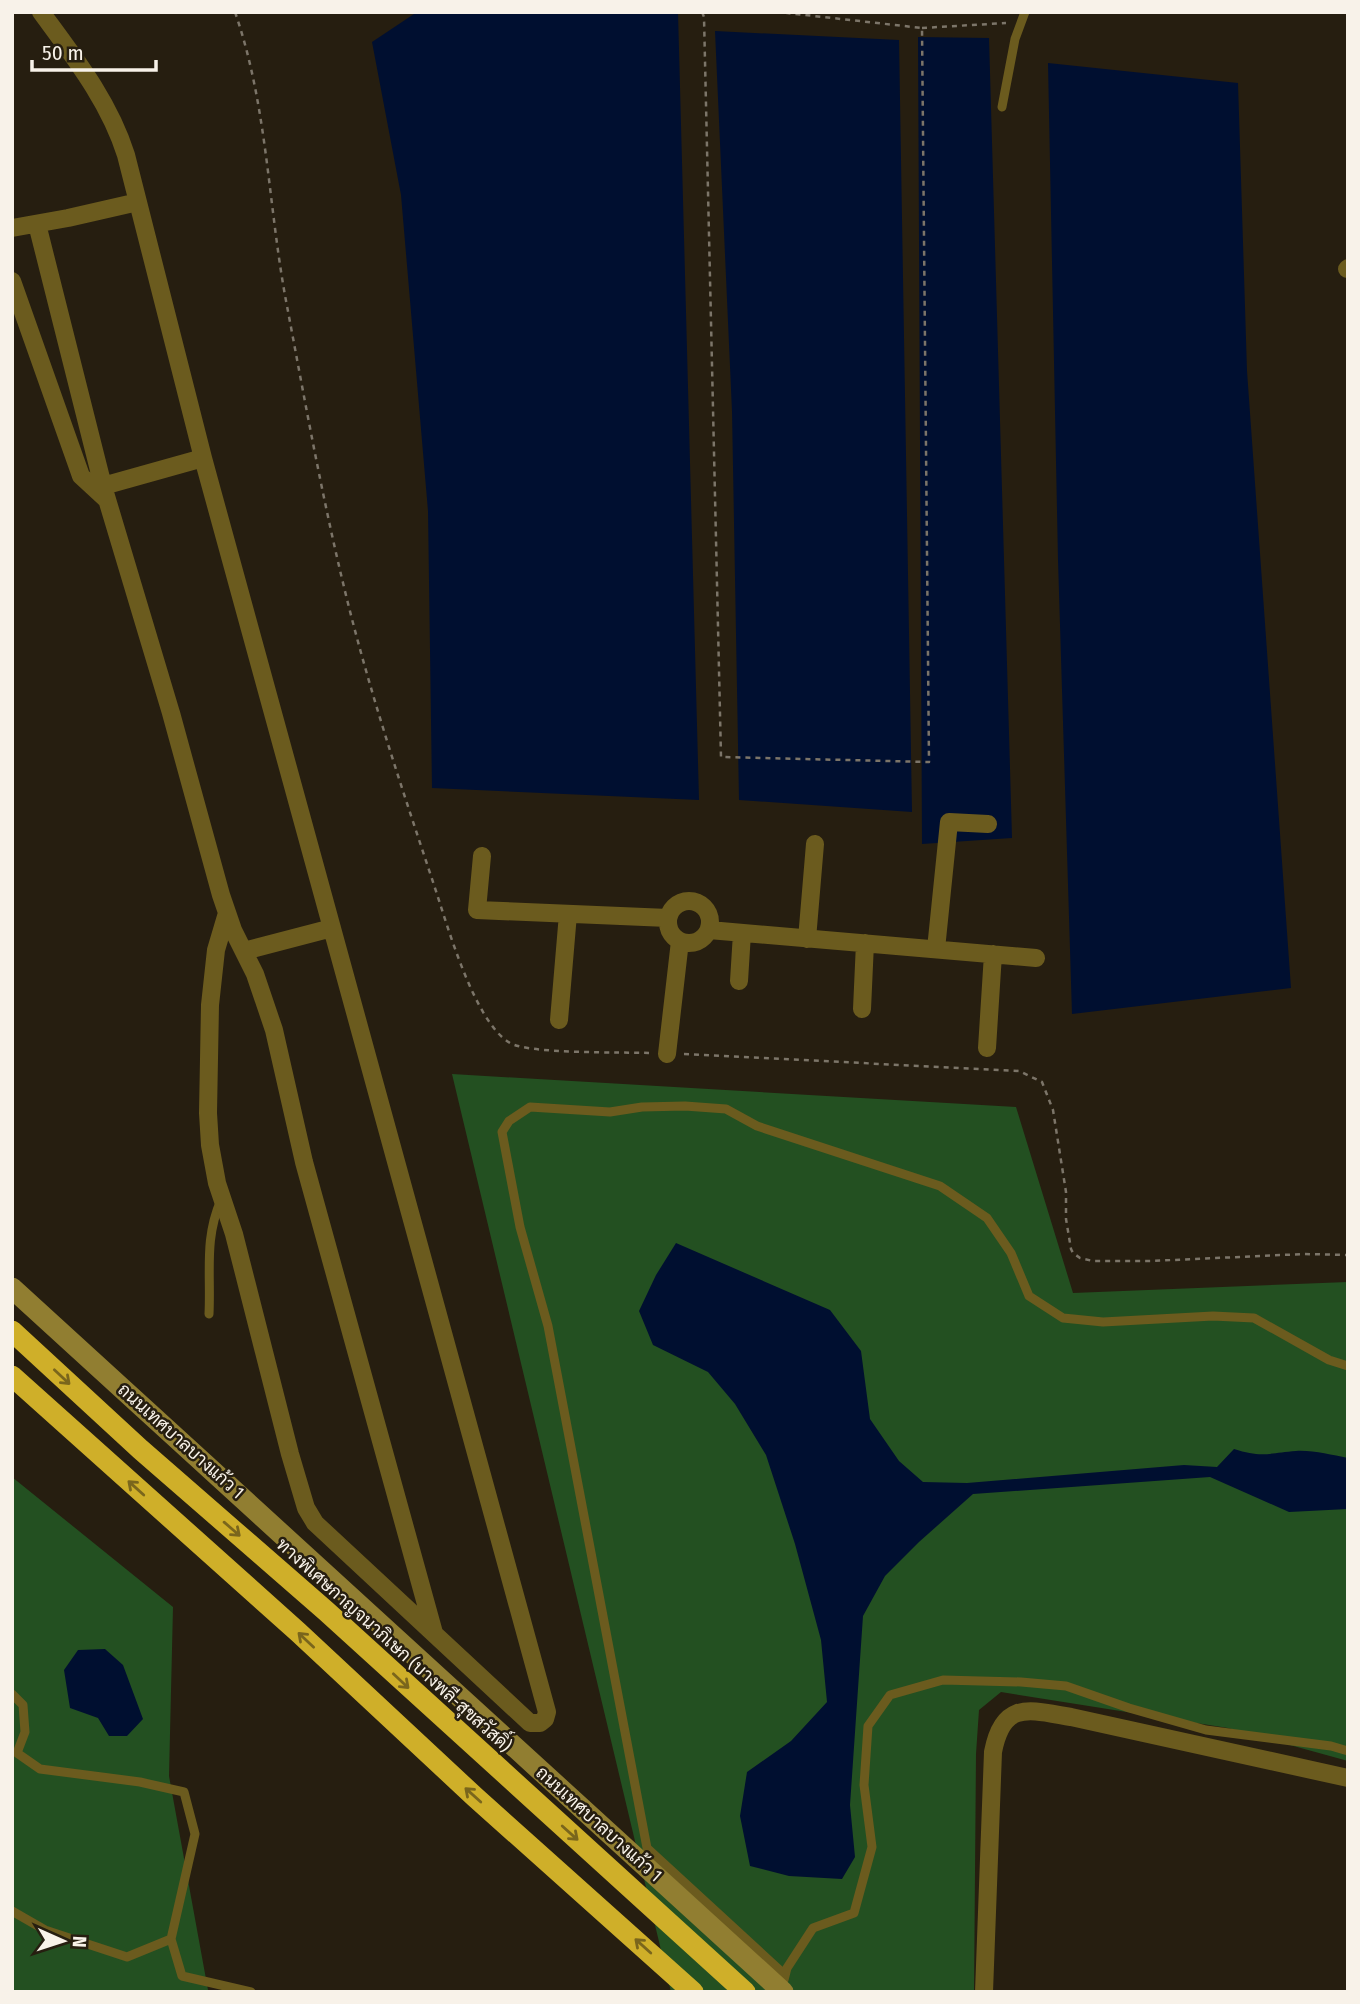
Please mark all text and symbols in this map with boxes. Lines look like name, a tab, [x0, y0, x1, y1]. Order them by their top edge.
scale bar	[32, 28, 156, 72]
text: 50 m	[42, 40, 84, 66]
one-way arrow	[53, 1369, 70, 1386]
street label: ถนนเทศบาลบางแก้ว 1	[113, 1378, 249, 1503]
one-way arrow	[128, 1480, 145, 1497]
one-way arrow	[222, 1521, 240, 1537]
street label: ทางพิเศษกาญจนาภิเษก (บางพลี-สุขสวัสดิ์)	[271, 1530, 520, 1757]
one-way arrow	[297, 1632, 315, 1648]
one-way arrow	[392, 1672, 409, 1689]
street label: ถนนเทศบาลบางแก้ว 1	[531, 1761, 667, 1886]
one-way arrow	[465, 1786, 482, 1803]
one-way arrow	[561, 1825, 578, 1842]
north arrow	[28, 1906, 98, 1976]
text: N	[68, 1936, 91, 1948]
one-way arrow	[634, 1938, 652, 1954]

